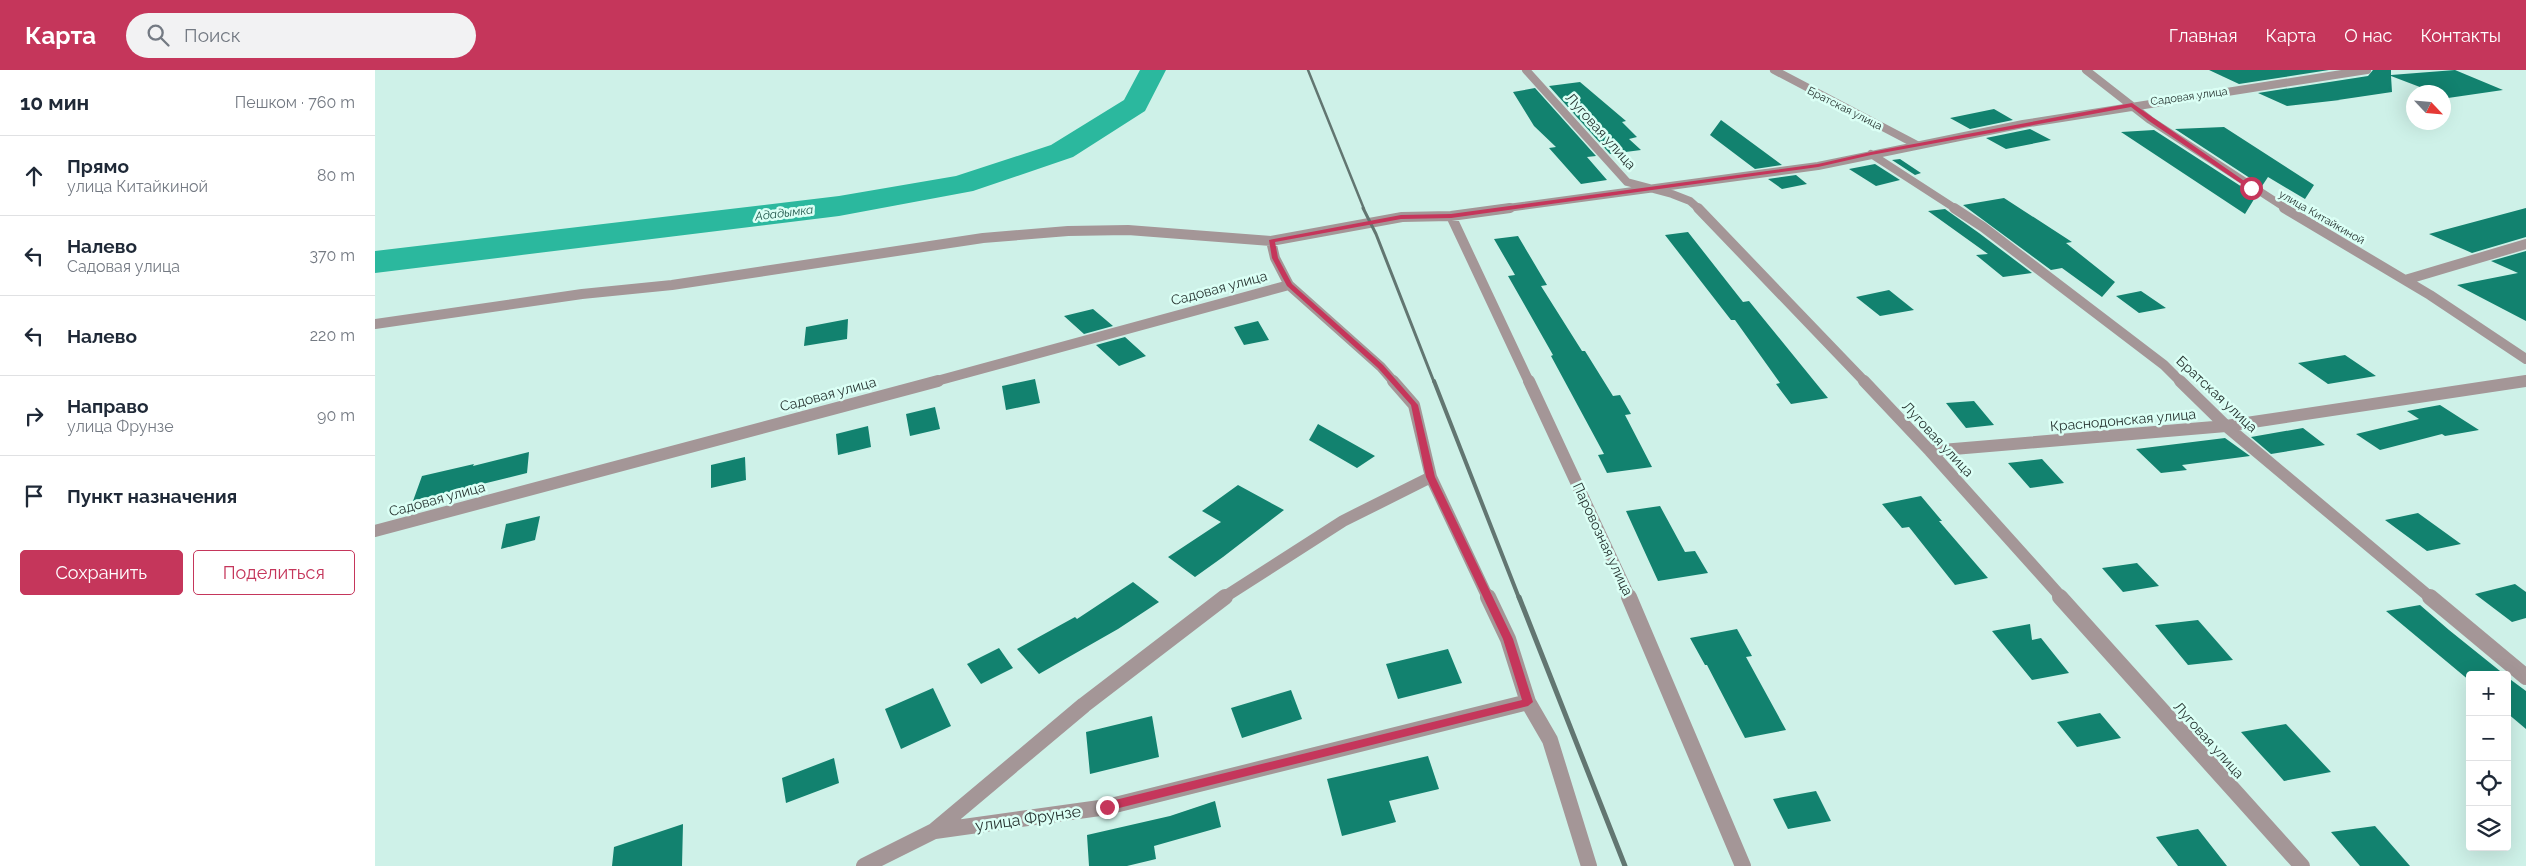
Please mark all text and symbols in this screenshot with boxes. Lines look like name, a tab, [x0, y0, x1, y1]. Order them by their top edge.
search box	[126, 13, 476, 58]
text: Карта	[25, 21, 96, 50]
icon: search	[144, 21, 172, 49]
text: Поиск	[184, 24, 241, 46]
text: Главная	[2169, 25, 2237, 46]
text: Карта	[2265, 25, 2316, 46]
text: О нас	[2344, 25, 2392, 46]
text: Контакты	[2420, 25, 2501, 46]
street label: Братская улица	[1805, 84, 1884, 133]
street label: Садовая улица	[2150, 85, 2228, 108]
north arrow	[2406, 85, 2451, 130]
text: 10 мин	[20, 90, 89, 115]
street label: Луговая улица	[1563, 90, 1639, 172]
text: Пешком · 760 m	[235, 93, 355, 112]
text: Прямо	[67, 155, 129, 177]
icon: ahead	[20, 162, 48, 190]
text: 80 m	[317, 166, 355, 185]
text: улица Китайкиной	[67, 177, 208, 196]
route start	[2240, 177, 2263, 200]
street label: улица Китайкиной	[2277, 188, 2367, 247]
water label: Ададымка	[753, 202, 814, 224]
text: Налево	[67, 235, 137, 257]
icon: left	[20, 242, 48, 270]
text: 370 m	[309, 246, 355, 265]
text: Садовая улица	[67, 257, 180, 276]
street label: Садовая улица	[1169, 267, 1269, 309]
icon: left	[20, 322, 48, 350]
text: Налево	[67, 325, 137, 347]
text: 220 m	[310, 326, 355, 345]
street label: Братская улица	[2173, 352, 2261, 436]
street label: Садовая улица	[778, 373, 878, 415]
text: Направо	[67, 395, 148, 417]
street label: Луговая улица	[1899, 398, 1977, 480]
icon: right	[20, 402, 48, 430]
text: 90 m	[317, 406, 355, 425]
street label: Краснодонская улица	[2049, 406, 2197, 434]
text: улица Фрунзе	[67, 417, 174, 436]
street label: Садовая улица	[387, 478, 487, 520]
street label: Паровозная улица	[1570, 480, 1636, 598]
icon: arrive	[20, 482, 48, 510]
text: Пункт назначения	[67, 485, 237, 507]
button: Сохранить	[20, 550, 183, 595]
button: Поделиться	[193, 550, 355, 595]
map controls	[2466, 671, 2511, 851]
button: +	[2466, 671, 2511, 716]
street label: Луговая улица	[2171, 699, 2247, 781]
button: −	[2466, 716, 2511, 761]
button: locate	[2466, 761, 2511, 806]
route end	[1096, 796, 1119, 819]
street label: улица Фрунзе	[974, 802, 1082, 835]
button: layers	[2466, 806, 2511, 851]

